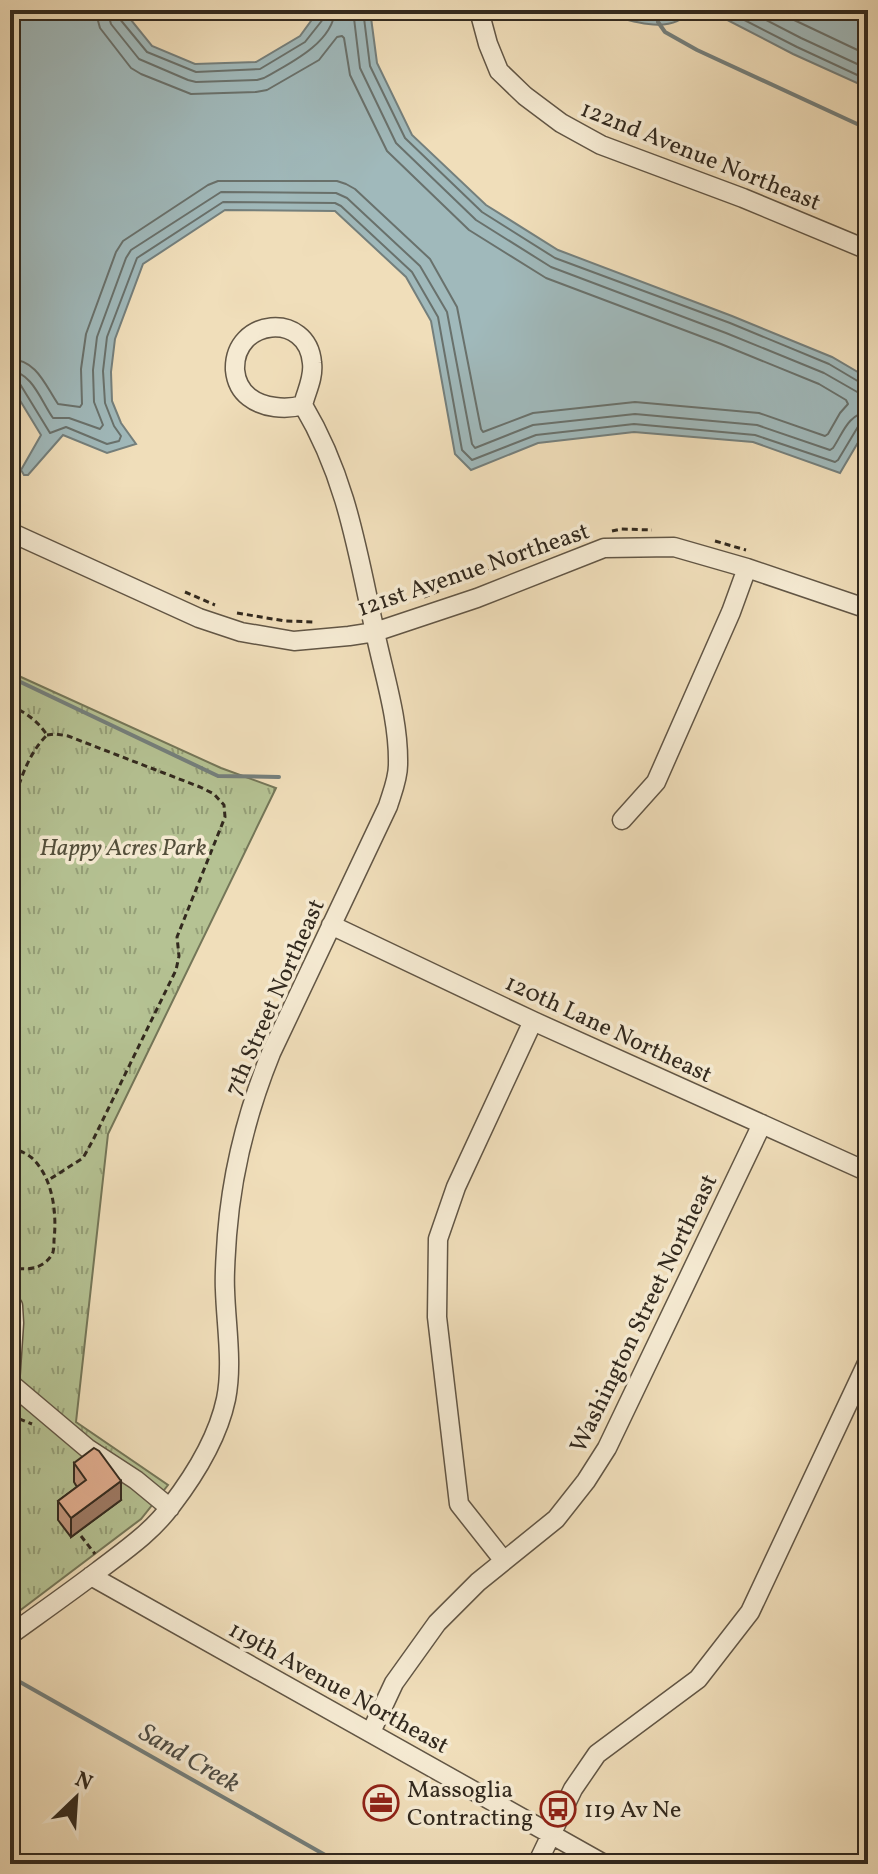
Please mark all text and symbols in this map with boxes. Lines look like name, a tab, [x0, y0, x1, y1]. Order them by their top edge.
street label: 122nd Avenue Northeast	[575, 93, 826, 221]
street label: 121st Avenue Northeast	[353, 515, 594, 627]
park label: Happy Acres Park	[39, 832, 207, 866]
street label: 7th Street Northeast	[217, 894, 335, 1102]
street label: 120th Lane Northeast	[499, 967, 717, 1093]
street label: Washington Street Northeast	[562, 1169, 727, 1459]
street label: 119th Avenue Northeast	[222, 1614, 454, 1764]
water label: Sand Creek	[132, 1715, 246, 1802]
north arrow	[36, 1758, 116, 1838]
text: N	[70, 1765, 97, 1800]
place label: Massoglia Contracting	[407, 1774, 533, 1836]
office icon: Massoglia Contracting	[362, 1784, 400, 1822]
bus stop icon: 119 Av Ne	[539, 1790, 577, 1828]
place label: 119 Av Ne	[584, 1794, 681, 1828]

